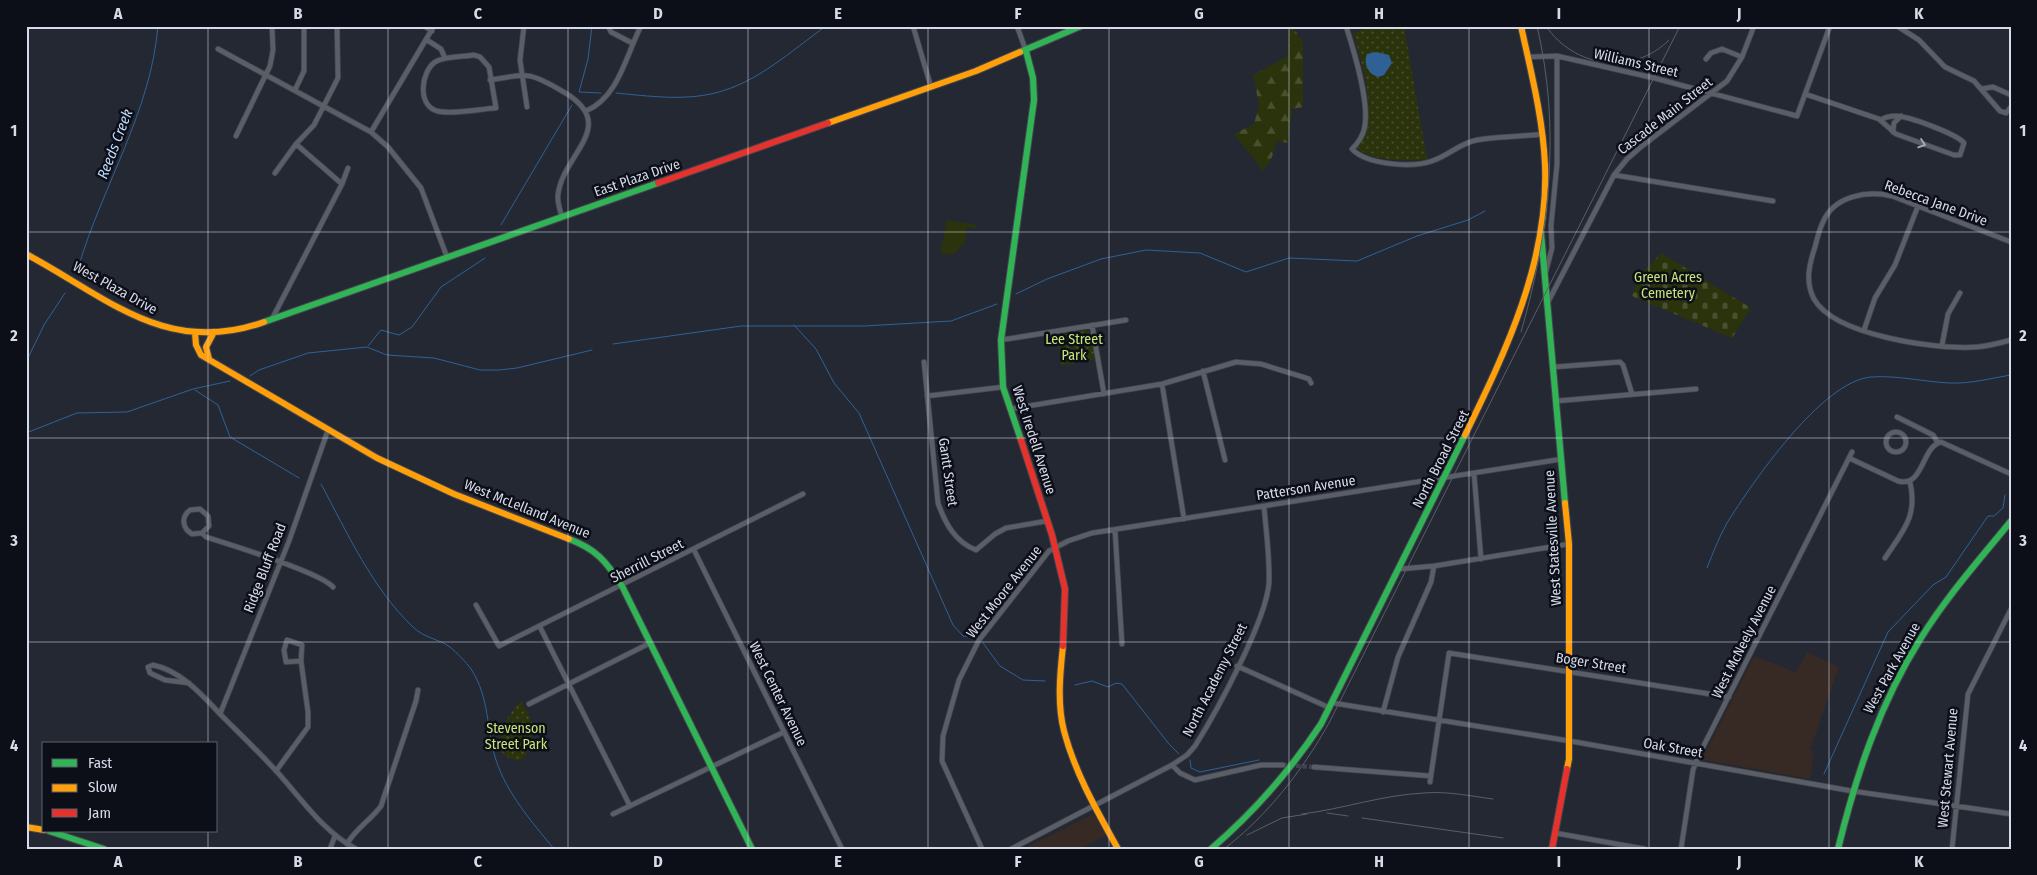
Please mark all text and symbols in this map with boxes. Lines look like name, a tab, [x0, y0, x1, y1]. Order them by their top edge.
text: A	[113, 4, 123, 23]
text: B	[294, 4, 303, 23]
text: C	[474, 4, 483, 23]
text: D	[653, 4, 663, 23]
text: E	[834, 4, 842, 23]
text: F	[1014, 4, 1022, 23]
text: G	[1194, 4, 1204, 23]
text: H	[1374, 4, 1384, 23]
text: I	[1557, 4, 1561, 23]
text: J	[1736, 4, 1741, 23]
text: K	[1914, 4, 1924, 23]
street label: Williams Street	[1592, 45, 1680, 81]
street label: Cascade Main Street	[1614, 73, 1716, 158]
water label: Reeds Creek	[93, 106, 137, 182]
text: 1	[11, 121, 17, 140]
text: 1	[2020, 121, 2026, 140]
one-way arrow	[1917, 138, 1926, 148]
street label: East Plaza Drive	[592, 155, 682, 201]
street label: Rebecca Jane Drive	[1882, 176, 1990, 230]
street label: West Plaza Drive	[70, 258, 160, 318]
park label: Green Acres Cemetery	[1634, 269, 1702, 302]
text: 2	[9, 326, 18, 345]
text: 2	[2018, 326, 2027, 345]
park label: Lee Street Park	[1045, 331, 1103, 364]
street label: West Iredell Avenue	[1008, 383, 1060, 497]
street label: North Broad Street	[1409, 407, 1473, 511]
street label: Gantt Street	[935, 437, 961, 508]
street label: West Statesville Avenue	[1541, 470, 1565, 606]
street label: Patterson Avenue	[1255, 472, 1357, 504]
street label: West McLelland Avenue	[462, 476, 593, 542]
street label: Ridge Bluff Road	[240, 521, 290, 615]
text: 3	[9, 531, 18, 550]
text: 3	[2018, 531, 2027, 550]
street label: Sherrill Street	[608, 535, 687, 587]
street label: West Moore Avenue	[963, 542, 1045, 642]
street label: West McNeely Avenue	[1708, 583, 1780, 701]
street label: West Park Avenue	[1860, 619, 1924, 716]
street label: North Academy Street	[1179, 620, 1251, 740]
street label: West Center Avenue	[745, 639, 811, 749]
street label: Boger Street	[1555, 649, 1628, 677]
street label: West Stewart Avenue	[1934, 707, 1962, 829]
park label: Stevenson Street Park	[485, 720, 548, 753]
street label: Oak Street	[1642, 734, 1704, 762]
text: 4	[10, 736, 18, 755]
text: 4	[2019, 736, 2027, 755]
legend	[42, 742, 218, 832]
text: Fast	[88, 754, 112, 772]
text: Slow	[88, 778, 117, 796]
text: Jam	[88, 804, 111, 822]
text: A	[113, 852, 123, 871]
text: B	[294, 852, 303, 871]
text: C	[474, 852, 483, 871]
text: D	[653, 852, 663, 871]
text: E	[834, 852, 842, 871]
text: F	[1014, 852, 1022, 871]
text: G	[1194, 852, 1204, 871]
text: H	[1374, 852, 1384, 871]
text: I	[1557, 852, 1561, 871]
text: J	[1736, 852, 1741, 871]
text: K	[1914, 852, 1924, 871]

